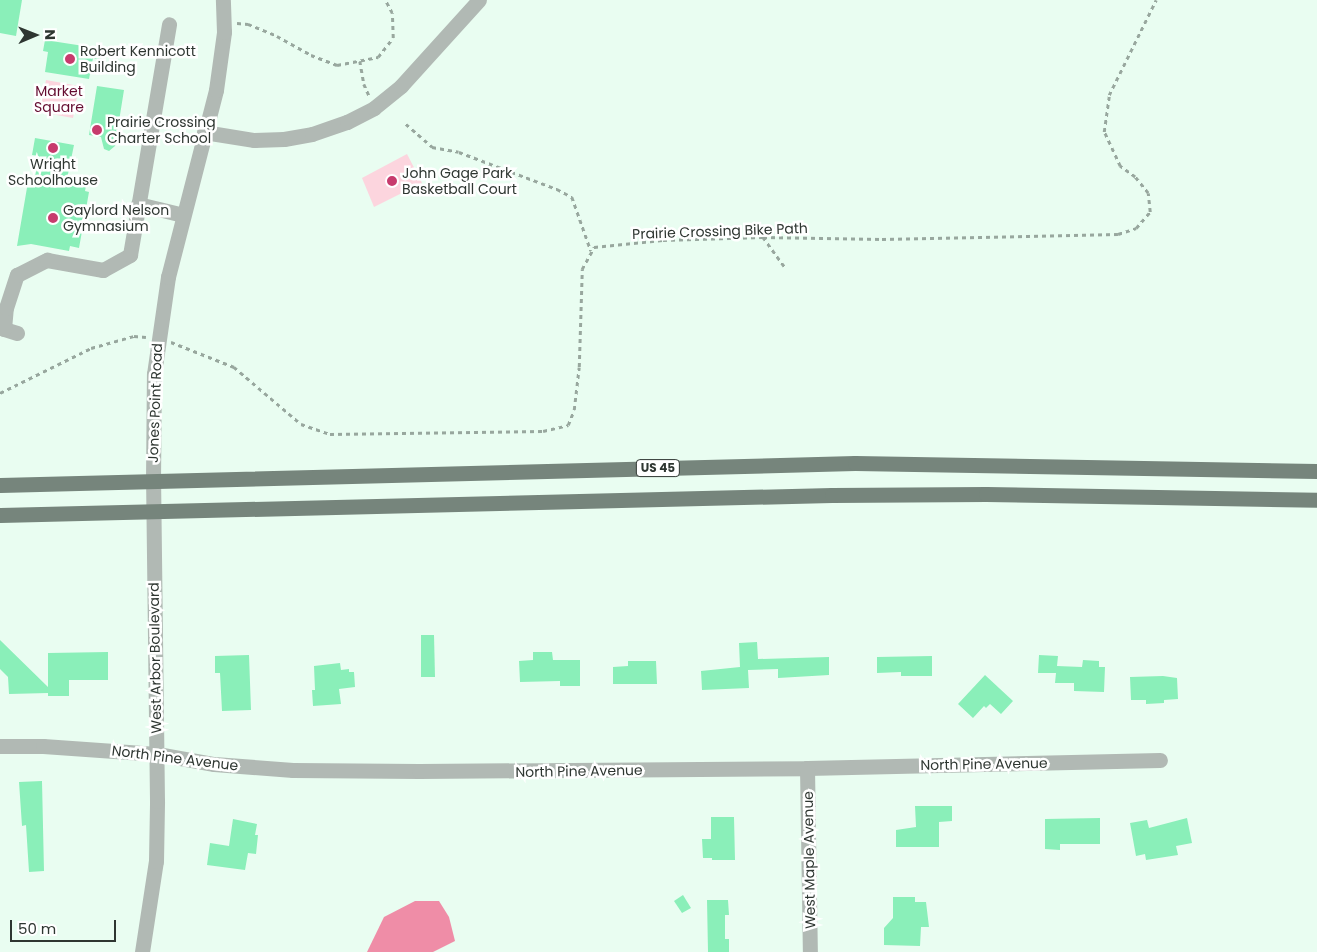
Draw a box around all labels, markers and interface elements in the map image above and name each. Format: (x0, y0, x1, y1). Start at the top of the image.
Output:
north arrow (10, 10, 60, 60)
text: N (40, 29, 60, 40)
place label: Robert Kennicott Building (80, 43, 196, 75)
marker: Robert Kennicott Building (64, 53, 76, 65)
park label: Market Square (34, 83, 84, 115)
place label: Prairie Crossing Charter School (107, 114, 216, 146)
marker: Prairie Crossing Charter School (91, 124, 103, 136)
marker: Wright Schoolhouse (47, 142, 59, 154)
place label: Wright Schoolhouse (8, 156, 98, 188)
place label: John Gage Park Basketball Court (402, 165, 517, 198)
marker: John Gage Park Basketball Court (386, 175, 398, 187)
place label: Gaylord Nelson Gymnasium (63, 202, 169, 234)
marker: Gaylord Nelson Gymnasium (47, 212, 59, 224)
street label: Prairie Crossing Bike Path (632, 220, 808, 242)
street label: Jones Point Road (145, 343, 165, 463)
road number: US 45 (636, 458, 680, 478)
street label: West Arbor Boulevard (145, 582, 165, 734)
street label: North Pine Avenue (111, 742, 239, 774)
street label: North Pine Avenue (920, 754, 1048, 774)
street label: North Pine Avenue (515, 761, 643, 781)
street label: West Maple Avenue (799, 791, 819, 929)
scale bar (12, 910, 119, 942)
text: 50 m (18, 918, 56, 939)

